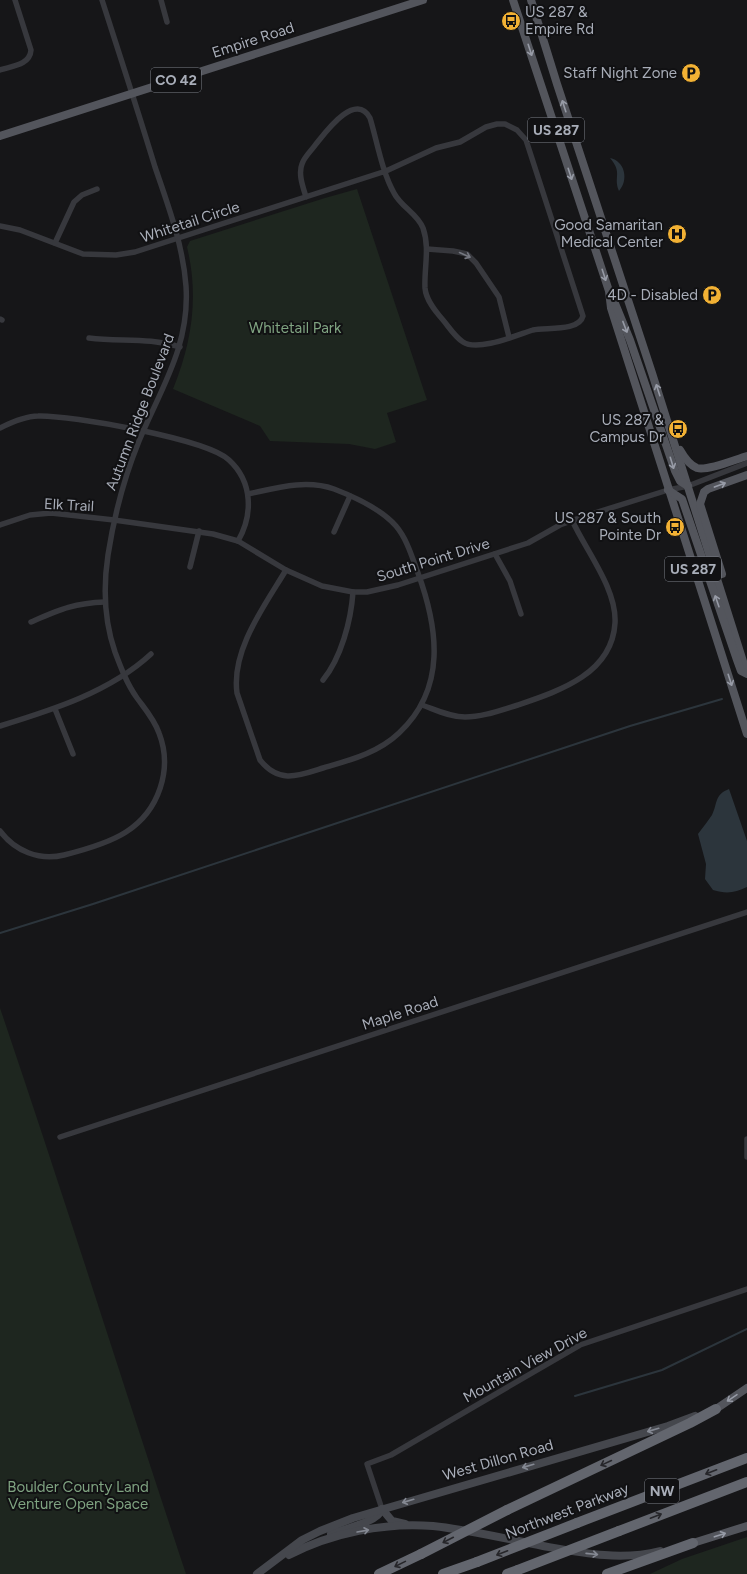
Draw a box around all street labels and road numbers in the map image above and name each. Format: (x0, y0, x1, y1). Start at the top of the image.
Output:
street label: Empire Road (210, 18, 296, 62)
road number: CO 42 (151, 68, 201, 92)
road number: US 287 (528, 118, 584, 142)
street label: Whitetail Circle (138, 198, 242, 246)
street label: Autumn Ridge Boulevard (102, 331, 178, 493)
street label: Elk Trail (43, 495, 95, 515)
street label: South Point Drive (374, 534, 492, 586)
road number: US 287 (665, 557, 721, 581)
street label: Maple Road (360, 992, 440, 1034)
street label: Mountain View Drive (460, 1323, 590, 1407)
street label: West Dillon Road (441, 1436, 555, 1484)
street label: Northwest Parkway (503, 1479, 631, 1543)
road number: NW (645, 1479, 679, 1503)

